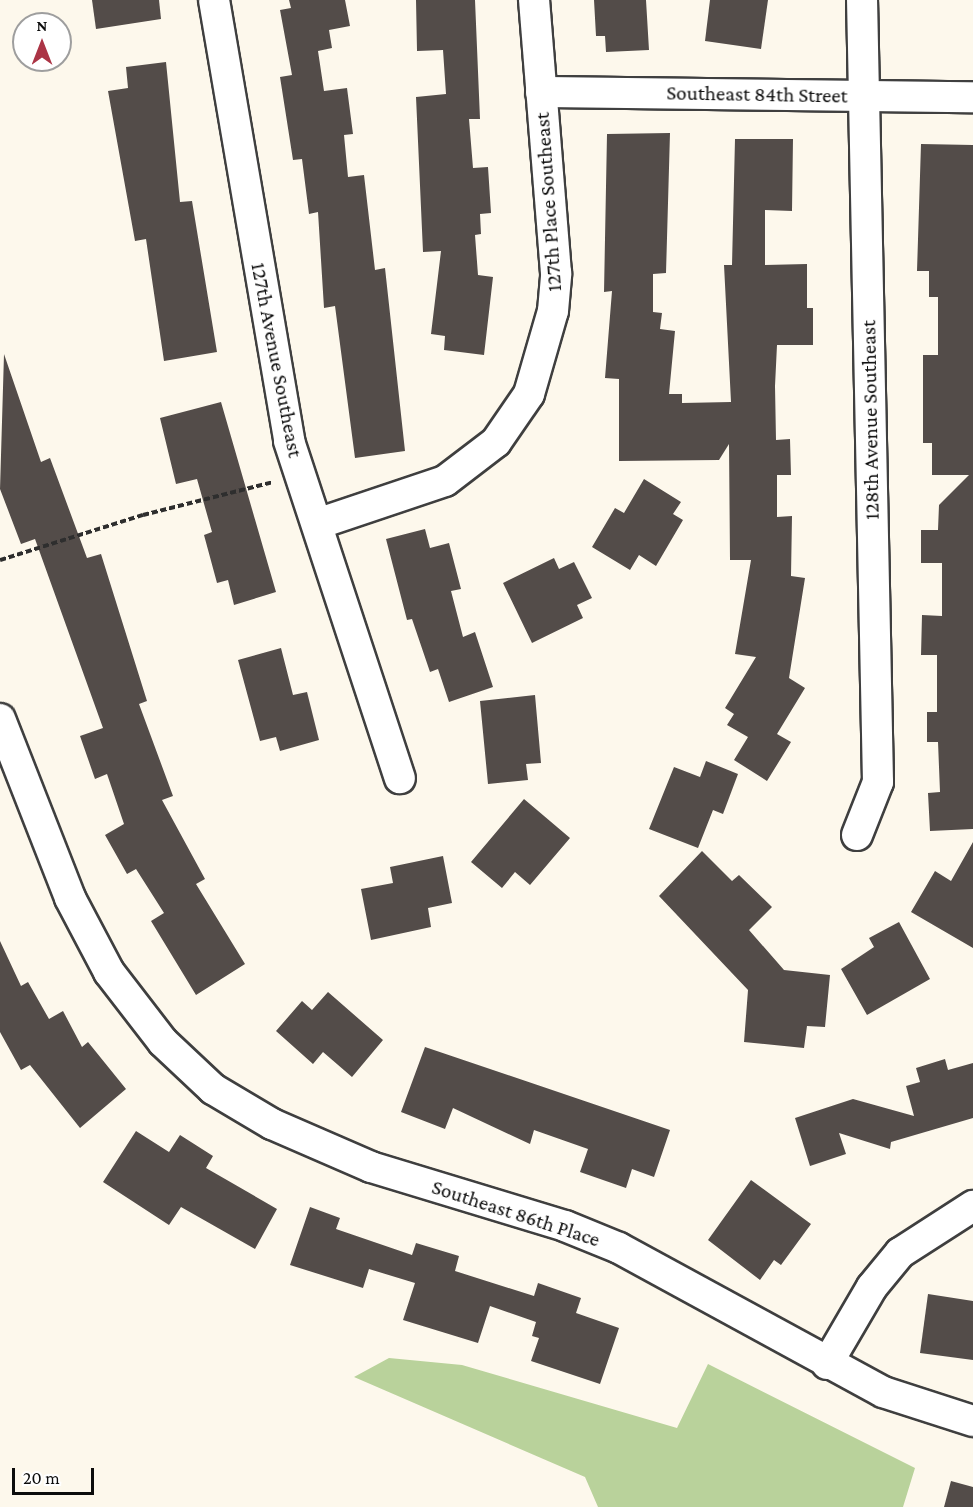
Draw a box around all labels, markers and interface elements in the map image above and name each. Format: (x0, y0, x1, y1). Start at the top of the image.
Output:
north arrow (12, 12, 72, 72)
text: N (37, 17, 47, 34)
street label: Southeast 84th Street (666, 80, 848, 108)
street label: 127th Place Southeast (529, 111, 567, 293)
street label: 127th Avenue Southeast (246, 260, 308, 460)
street label: 128th Avenue Southeast (856, 320, 884, 520)
street label: Southeast 86th Place (429, 1174, 603, 1252)
scale bar (15, 1456, 98, 1494)
text: 20 m (23, 1468, 60, 1488)

